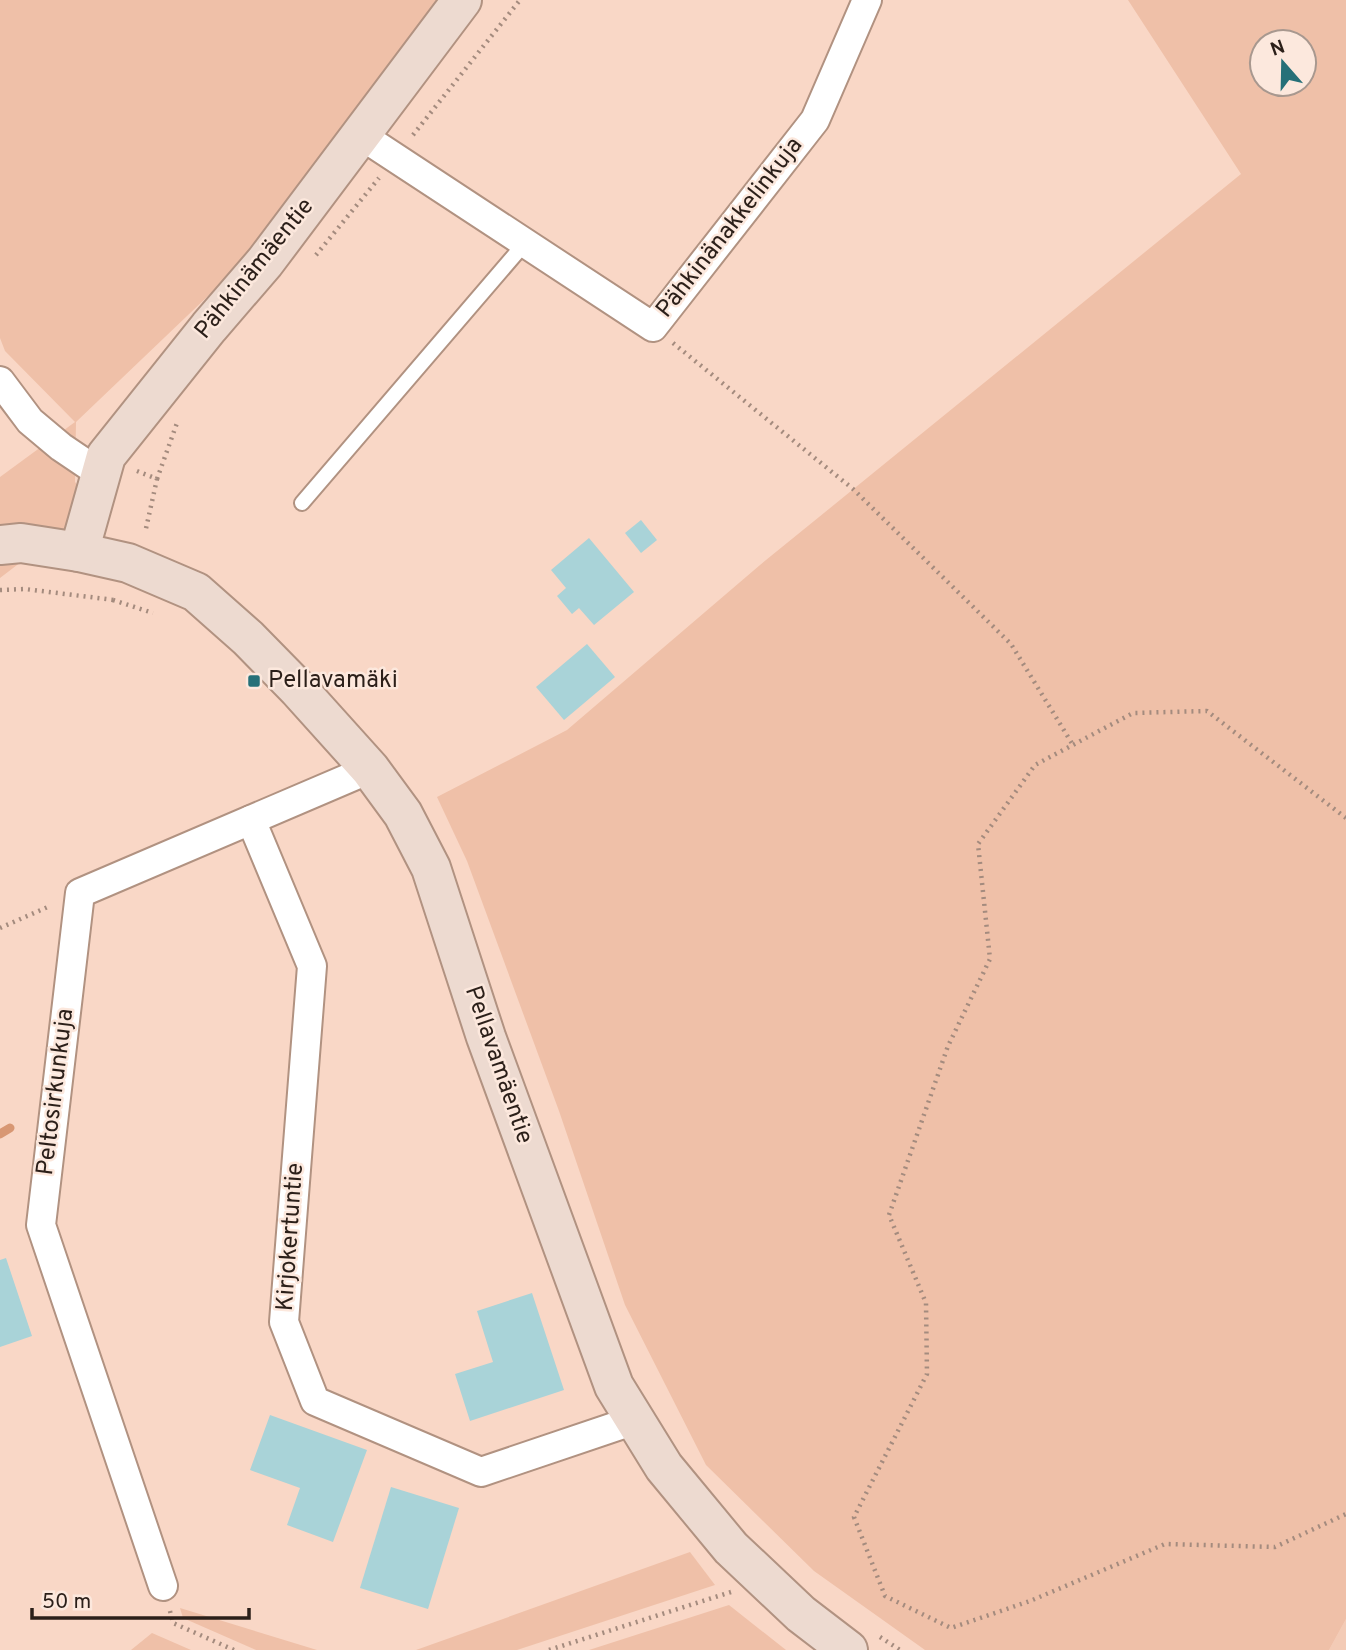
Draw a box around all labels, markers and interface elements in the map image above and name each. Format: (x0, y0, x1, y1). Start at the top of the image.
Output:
north arrow (1248, 28, 1318, 98)
text: N (1267, 35, 1288, 63)
street label: Pähkinänakkelinkuja (650, 132, 810, 324)
street label: Pähkinämäentie (189, 192, 321, 346)
place label: Pellavamäki (268, 666, 398, 696)
marker: Pellavamäki (246, 673, 262, 689)
street label: Pellavamäentie (457, 982, 539, 1148)
street label: Peltosirkunkuja (31, 1007, 81, 1177)
street label: Kirjokertuntie (271, 1162, 311, 1312)
scale bar (32, 1576, 248, 1620)
text: 50 m (42, 1589, 91, 1616)

